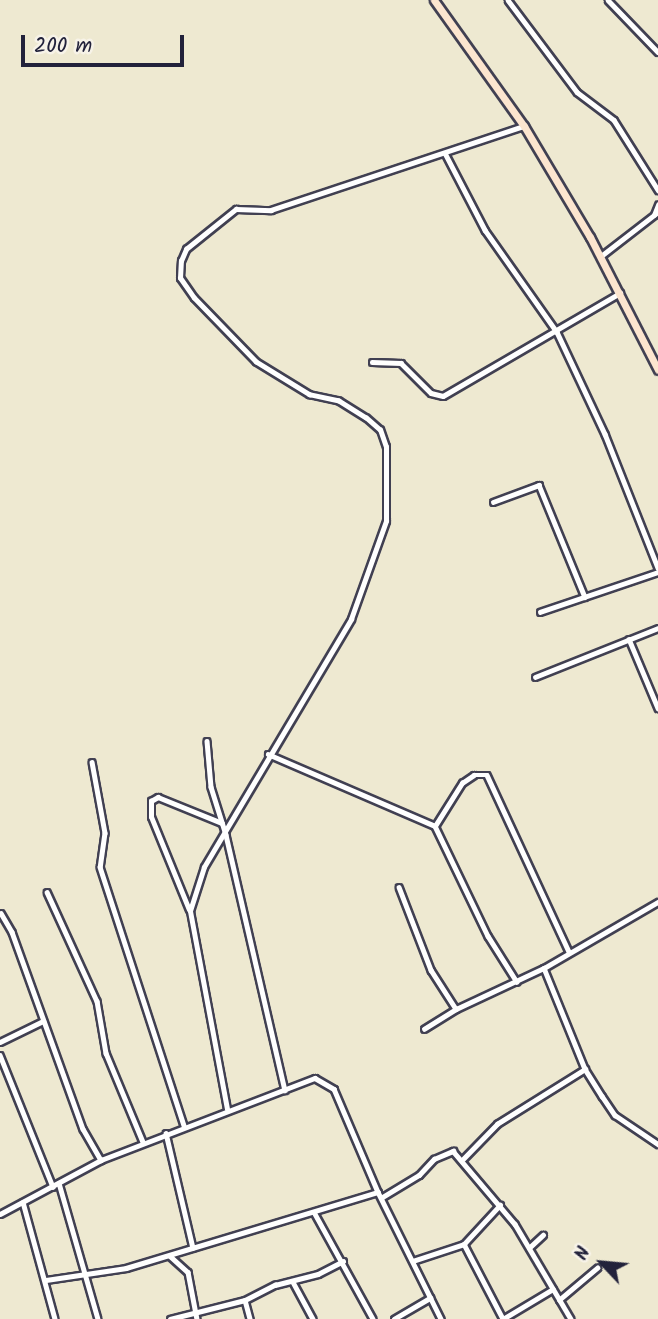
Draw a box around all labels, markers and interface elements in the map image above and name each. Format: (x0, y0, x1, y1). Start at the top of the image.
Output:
scale bar (24, 21, 187, 65)
text: 200 m (34, 30, 92, 63)
north arrow (567, 1228, 637, 1298)
text: N (567, 1242, 599, 1266)

